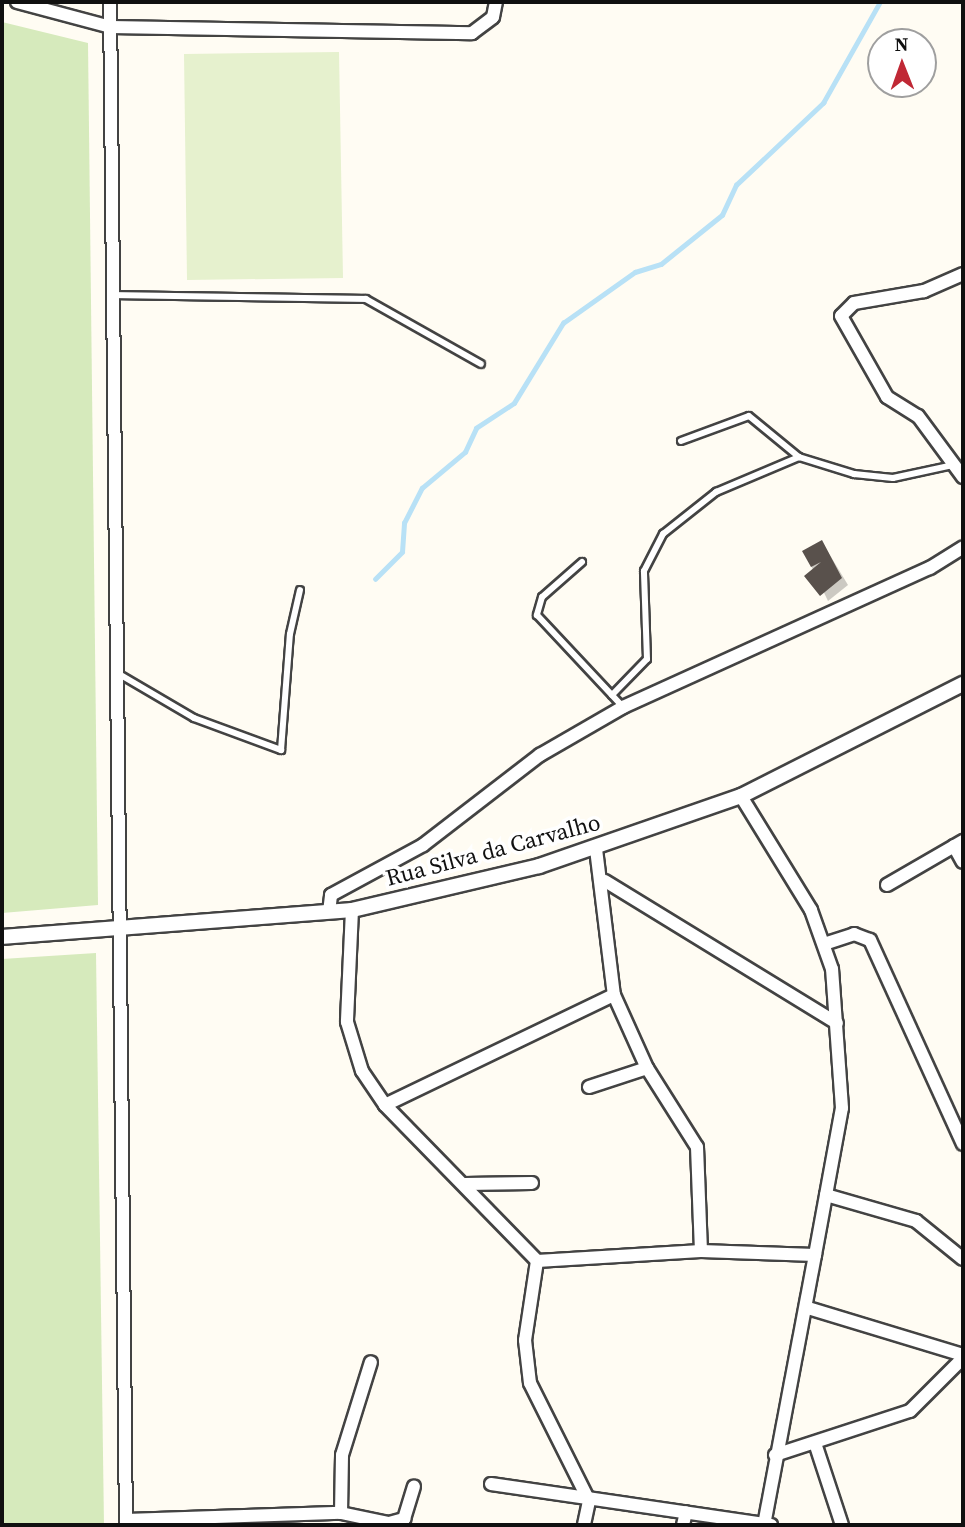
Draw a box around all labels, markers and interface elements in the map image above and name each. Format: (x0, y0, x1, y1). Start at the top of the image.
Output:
north arrow (867, 28, 937, 98)
text: N (895, 31, 909, 57)
street label: Rua Silva da Carvalho (383, 808, 603, 892)

